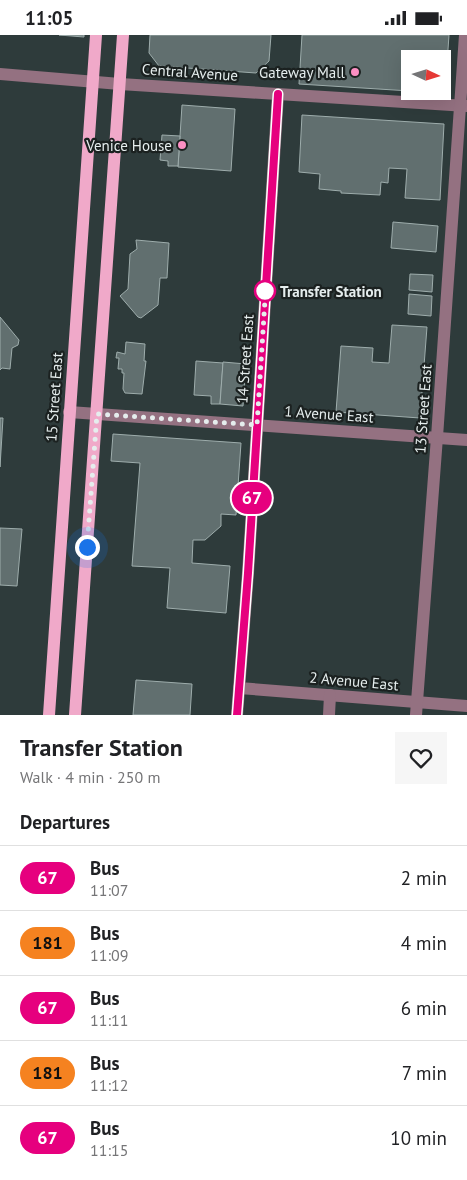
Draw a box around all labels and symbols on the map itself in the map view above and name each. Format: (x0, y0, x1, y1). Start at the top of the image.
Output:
north arrow (401, 50, 451, 100)
street label: Central Avenue (141, 59, 239, 85)
place label: Gateway Mall (259, 63, 346, 82)
marker: Gateway Mall (349, 66, 361, 78)
place label: Venice House (85, 136, 172, 155)
marker: Venice House (176, 139, 188, 151)
marker: Transfer Station (254, 280, 276, 302)
place label: Transfer Station (280, 282, 382, 301)
street label: 14 Street East (232, 314, 258, 404)
street label: 15 Street East (41, 352, 67, 442)
street label: 13 Street East (410, 364, 436, 454)
street label: 1 Avenue East (284, 401, 374, 427)
line badge: 67 (230, 482, 274, 514)
your location (75, 535, 100, 560)
street label: 2 Avenue East (309, 668, 399, 694)

